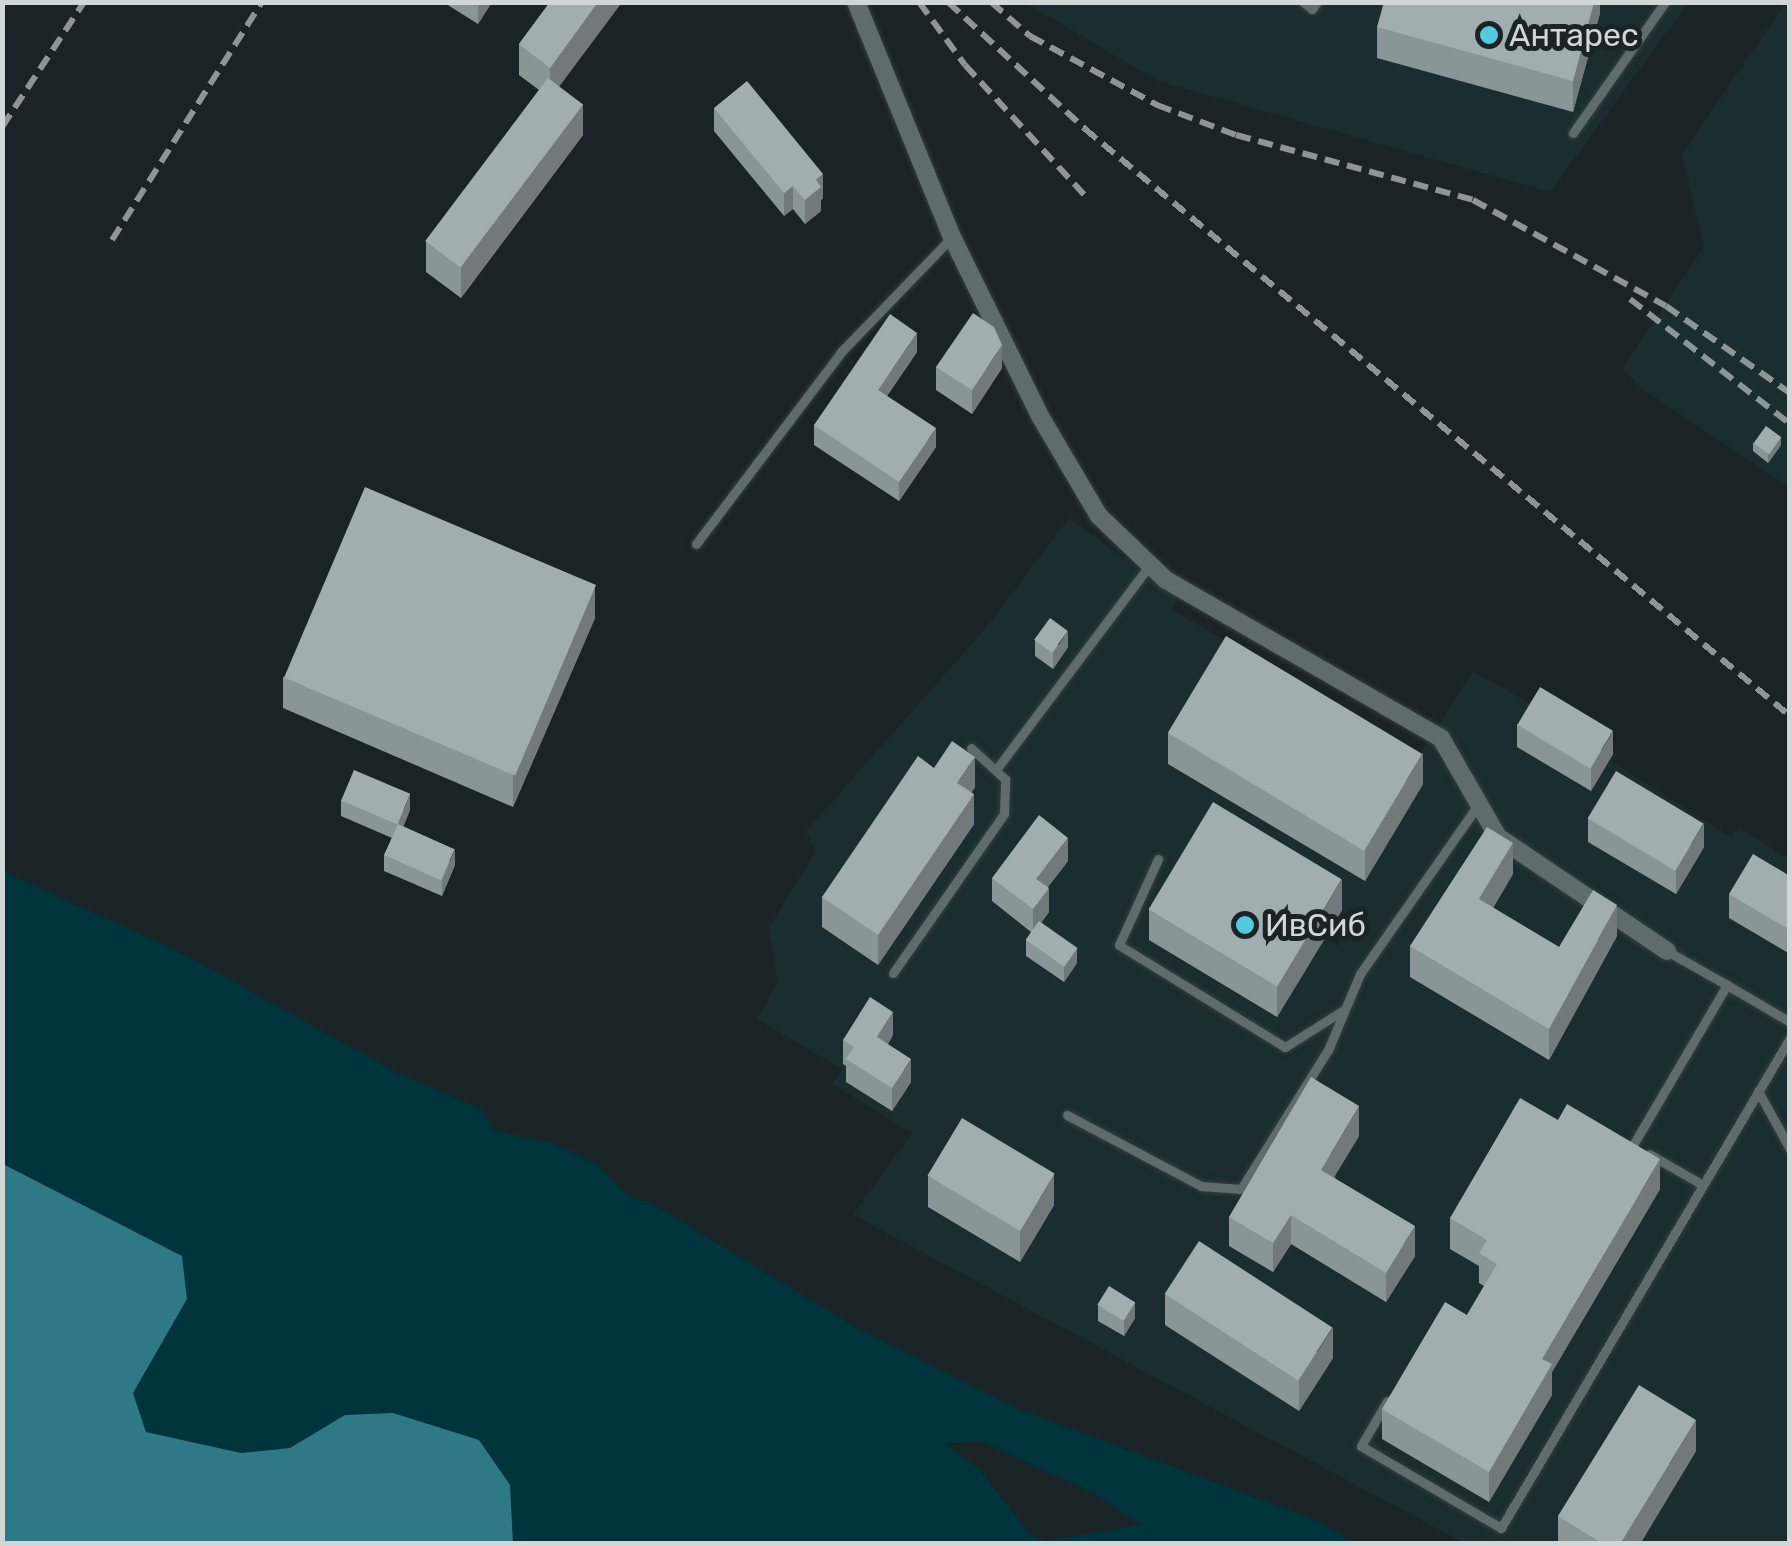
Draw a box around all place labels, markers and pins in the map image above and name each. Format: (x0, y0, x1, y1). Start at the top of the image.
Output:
place label: Антарес (1509, 16, 1639, 54)
marker: Антарес (1478, 24, 1500, 46)
place label: ИвСиб (1265, 906, 1366, 944)
marker: ИвСиб (1234, 914, 1256, 936)

